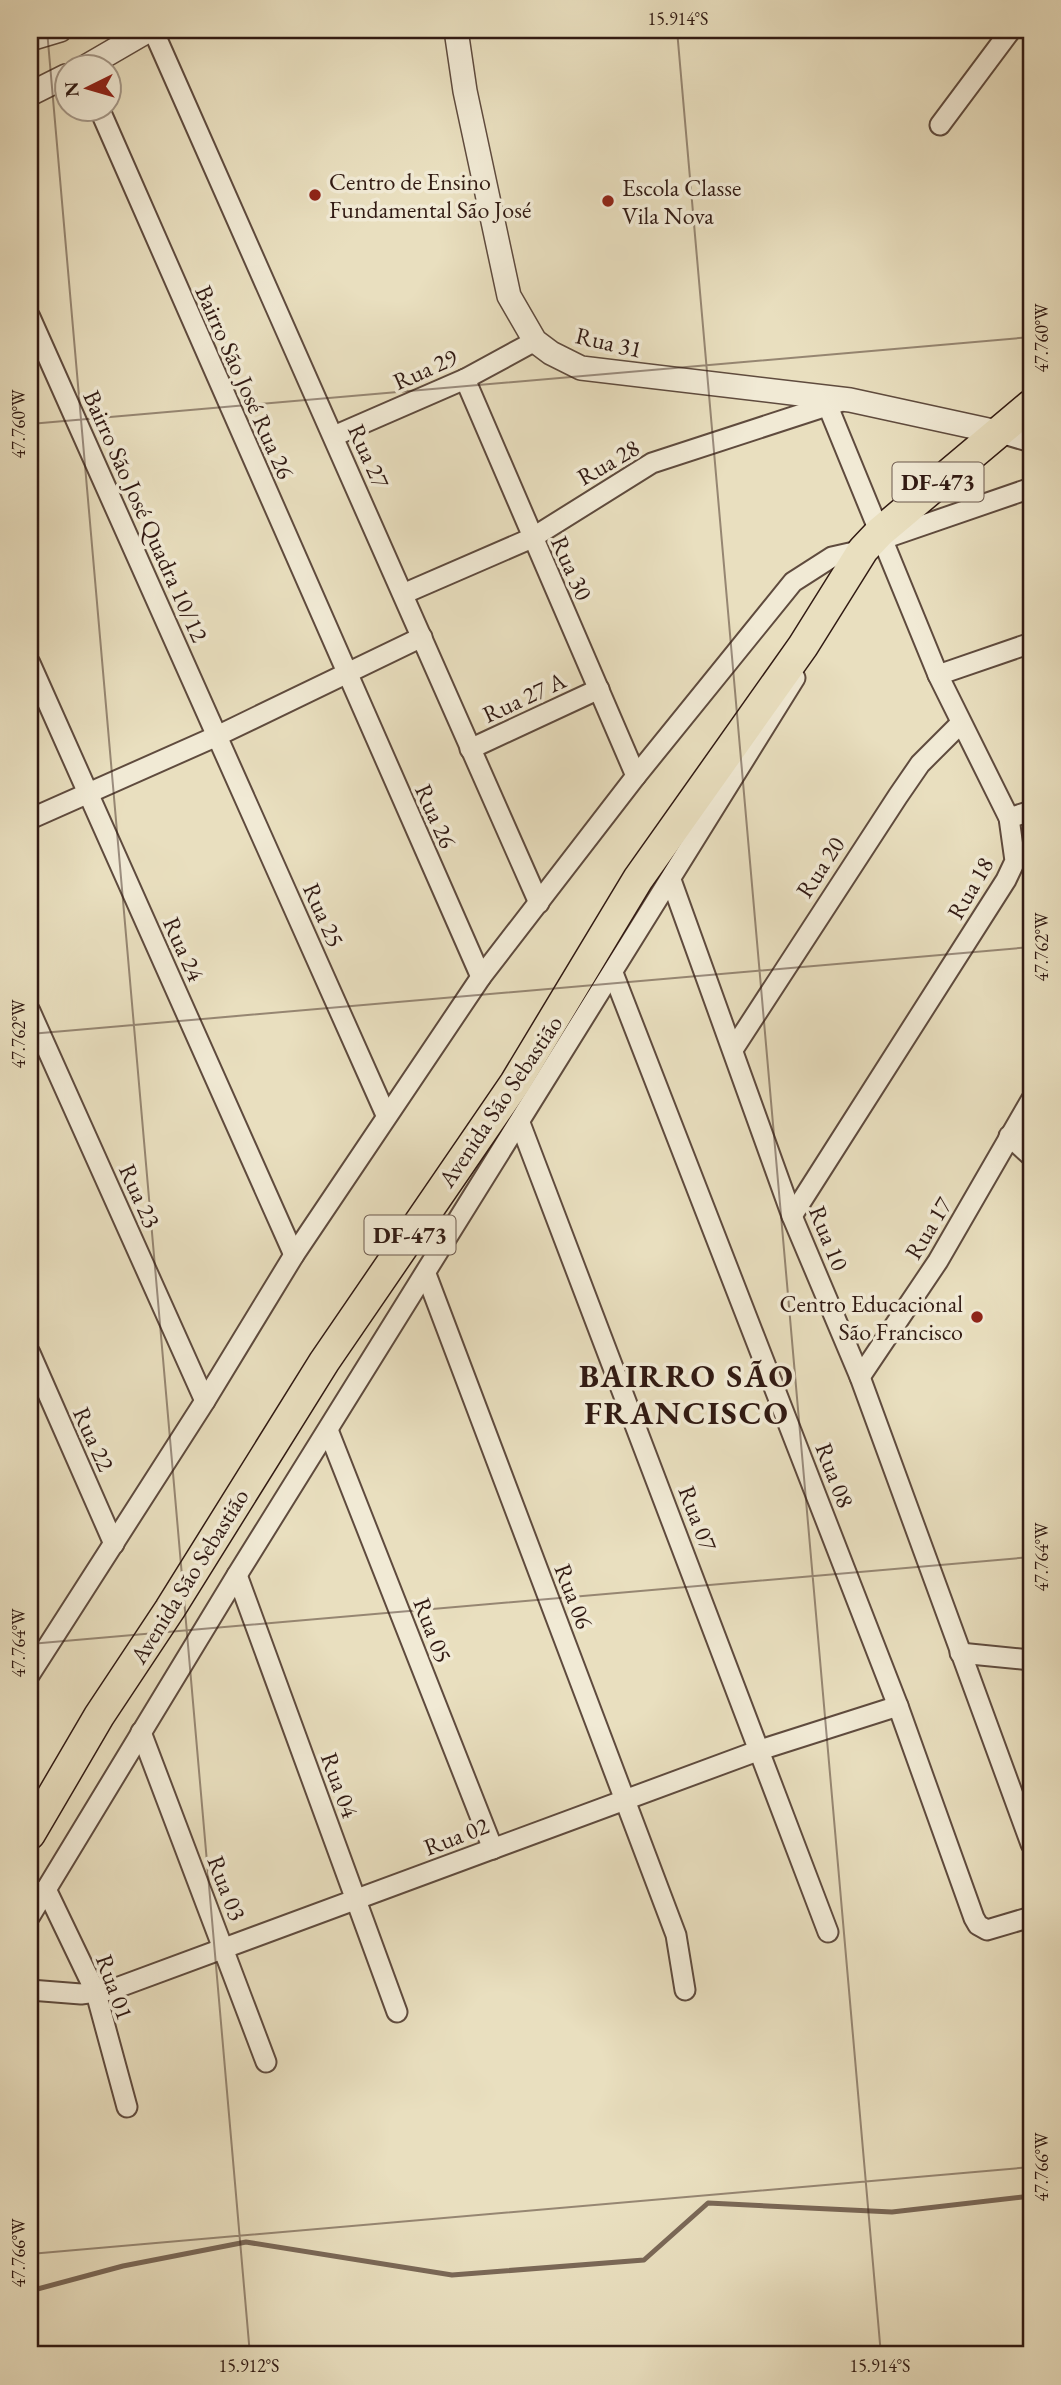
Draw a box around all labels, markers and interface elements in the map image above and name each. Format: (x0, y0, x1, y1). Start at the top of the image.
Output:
text: 15.914°S (648, 7, 708, 30)
north arrow (52, 52, 122, 122)
text: N (58, 80, 85, 98)
place label: Centro de Ensino Fundamental São José (329, 166, 531, 225)
place label: Escola Classe Vila Nova (622, 172, 741, 231)
marker: Centro de Ensino Fundamental São José (307, 187, 323, 203)
marker: Escola Classe Vila Nova (600, 193, 616, 209)
street label: Bairro São José Rua 26 (188, 280, 302, 484)
text: 47.760°W (1030, 303, 1053, 373)
street label: Rua 31 (573, 319, 645, 365)
street label: Rua 29 (388, 341, 462, 397)
street label: Bairro São José Quadra 10/12 (76, 385, 216, 647)
text: 47.760°W (7, 389, 30, 459)
street label: Rua 27 (341, 419, 397, 493)
street label: Rua 28 (571, 432, 645, 492)
road number: DF-473 (892, 462, 984, 502)
street label: Rua 30 (544, 531, 600, 605)
street label: Rua 27 A (477, 664, 571, 730)
street label: Rua 26 (408, 779, 464, 853)
street label: Rua 20 (789, 830, 851, 904)
street label: Rua 18 (940, 851, 1000, 925)
street label: Rua 25 (296, 878, 352, 952)
street label: Rua 24 (156, 912, 212, 986)
text: 47.762°W (1030, 912, 1053, 982)
text: 47.762°W (7, 999, 30, 1069)
street label: Avenida São Sebastião (430, 1009, 569, 1194)
street label: Rua 23 (112, 1159, 168, 1233)
street label: Rua 17 (897, 1191, 959, 1265)
street label: Rua 10 (802, 1201, 856, 1275)
road number: DF-473 (364, 1216, 456, 1254)
place label: Centro Educacional São Francisco (779, 1288, 963, 1347)
marker: Centro Educacional São Francisco (969, 1309, 985, 1325)
district label: BAIRRO SÃO FRANCISCO (579, 1355, 795, 1434)
street label: Rua 22 (66, 1402, 122, 1476)
street label: Rua 08 (808, 1438, 862, 1512)
street label: Rua 07 (671, 1481, 725, 1555)
street label: Avenida São Sebastião (122, 1482, 256, 1670)
text: 47.764°W (1030, 1522, 1053, 1592)
street label: Rua 06 (547, 1559, 601, 1633)
street label: Rua 05 (406, 1593, 460, 1667)
text: 47.764°W (7, 1608, 30, 1678)
street label: Rua 04 (314, 1748, 366, 1822)
street label: Rua 02 (419, 1809, 493, 1863)
street label: Rua 03 (200, 1851, 254, 1925)
street label: Rua 01 (89, 1950, 141, 2024)
text: 47.766°W (1030, 2132, 1053, 2202)
text: 47.766°W (7, 2218, 30, 2288)
text: 15.912°S (219, 2354, 279, 2377)
text: 15.914°S (850, 2354, 910, 2377)

